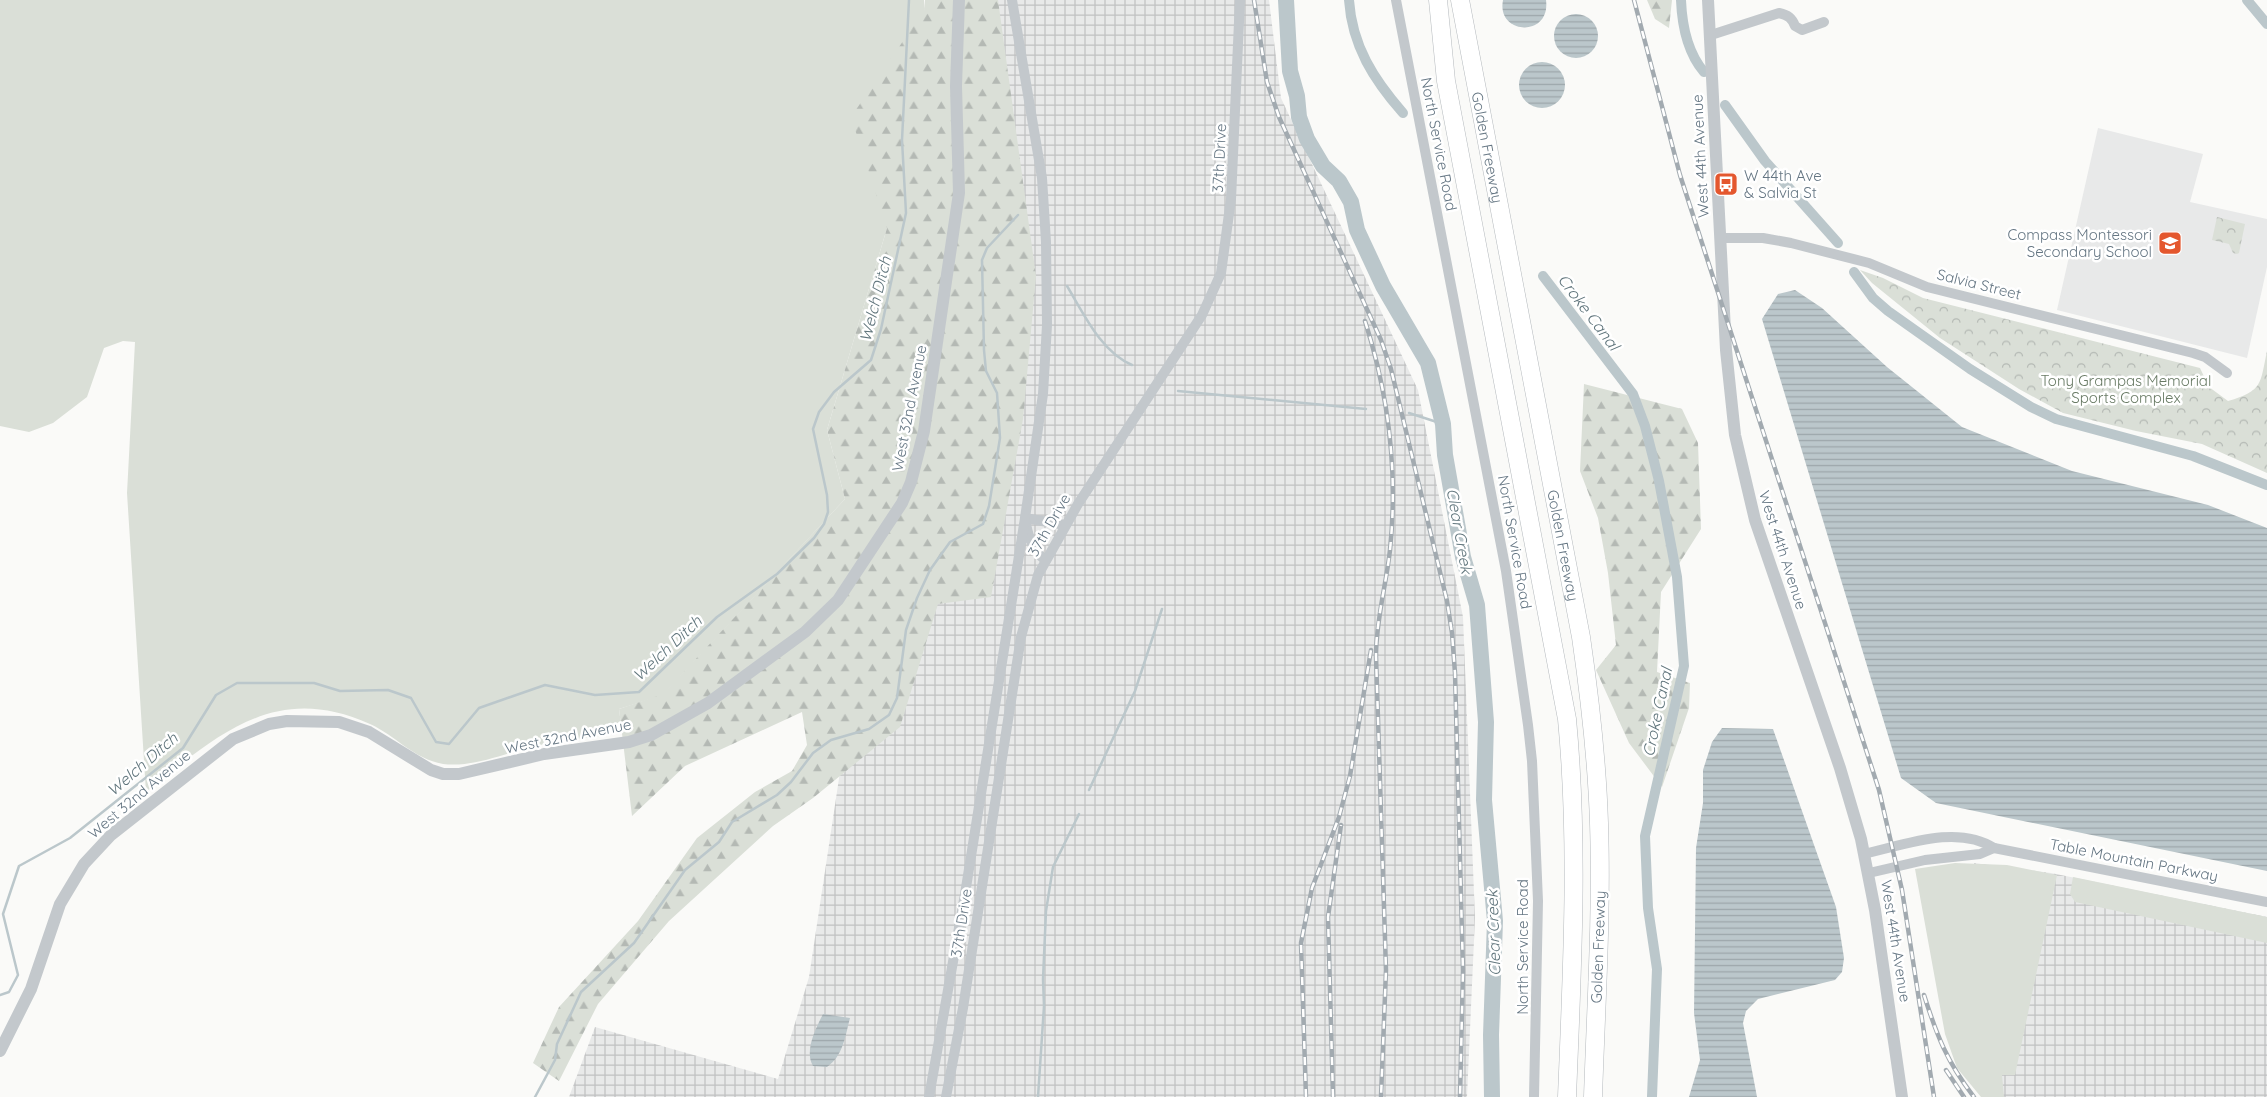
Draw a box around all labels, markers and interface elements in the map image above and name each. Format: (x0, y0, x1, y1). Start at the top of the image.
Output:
street label: North Service Road (1417, 76, 1461, 212)
street label: Golden Freeway (1468, 90, 1508, 205)
street label: West 44th Avenue (1687, 94, 1713, 218)
street label: 37th Drive (1208, 123, 1230, 193)
place label: W 44th Ave & Salvia St (1744, 166, 1822, 202)
bus stop icon: W 44th Ave & Salvia St (1713, 171, 1739, 197)
place label: Compass Montessori Secondary School (2007, 225, 2152, 261)
school or university icon: Compass Montessori Secondary School (2157, 230, 2183, 256)
water label: Welch Ditch (855, 253, 895, 344)
street label: Salvia Street (1935, 264, 2023, 304)
water label: Croke Canal (1554, 270, 1626, 356)
street label: West 32nd Avenue (887, 343, 931, 473)
park label: Tony Grampas Memorial Sports Complex (2041, 371, 2211, 407)
street label: North Service Road (1494, 474, 1536, 610)
water label: Clear Creek (1443, 487, 1478, 577)
street label: Golden Freeway (1544, 488, 1583, 602)
street label: West 44th Avenue (1755, 488, 1811, 612)
street label: 37th Drive (1023, 490, 1075, 560)
water label: Welch Ditch (628, 610, 706, 685)
water label: Croke Canal (1638, 663, 1677, 758)
street label: West 32nd Avenue (503, 714, 633, 758)
water label: Welch Ditch (103, 727, 182, 800)
street label: West 32nd Avenue (84, 745, 194, 843)
street label: Table Mountain Parkway (2048, 834, 2220, 886)
street label: West 44th Avenue (1877, 878, 1915, 1004)
street label: North Service Road (1513, 879, 1532, 1015)
street label: 37th Drive (946, 887, 976, 959)
water label: Clear Creek (1481, 888, 1504, 976)
street label: Golden Freeway (1587, 890, 1609, 1004)

